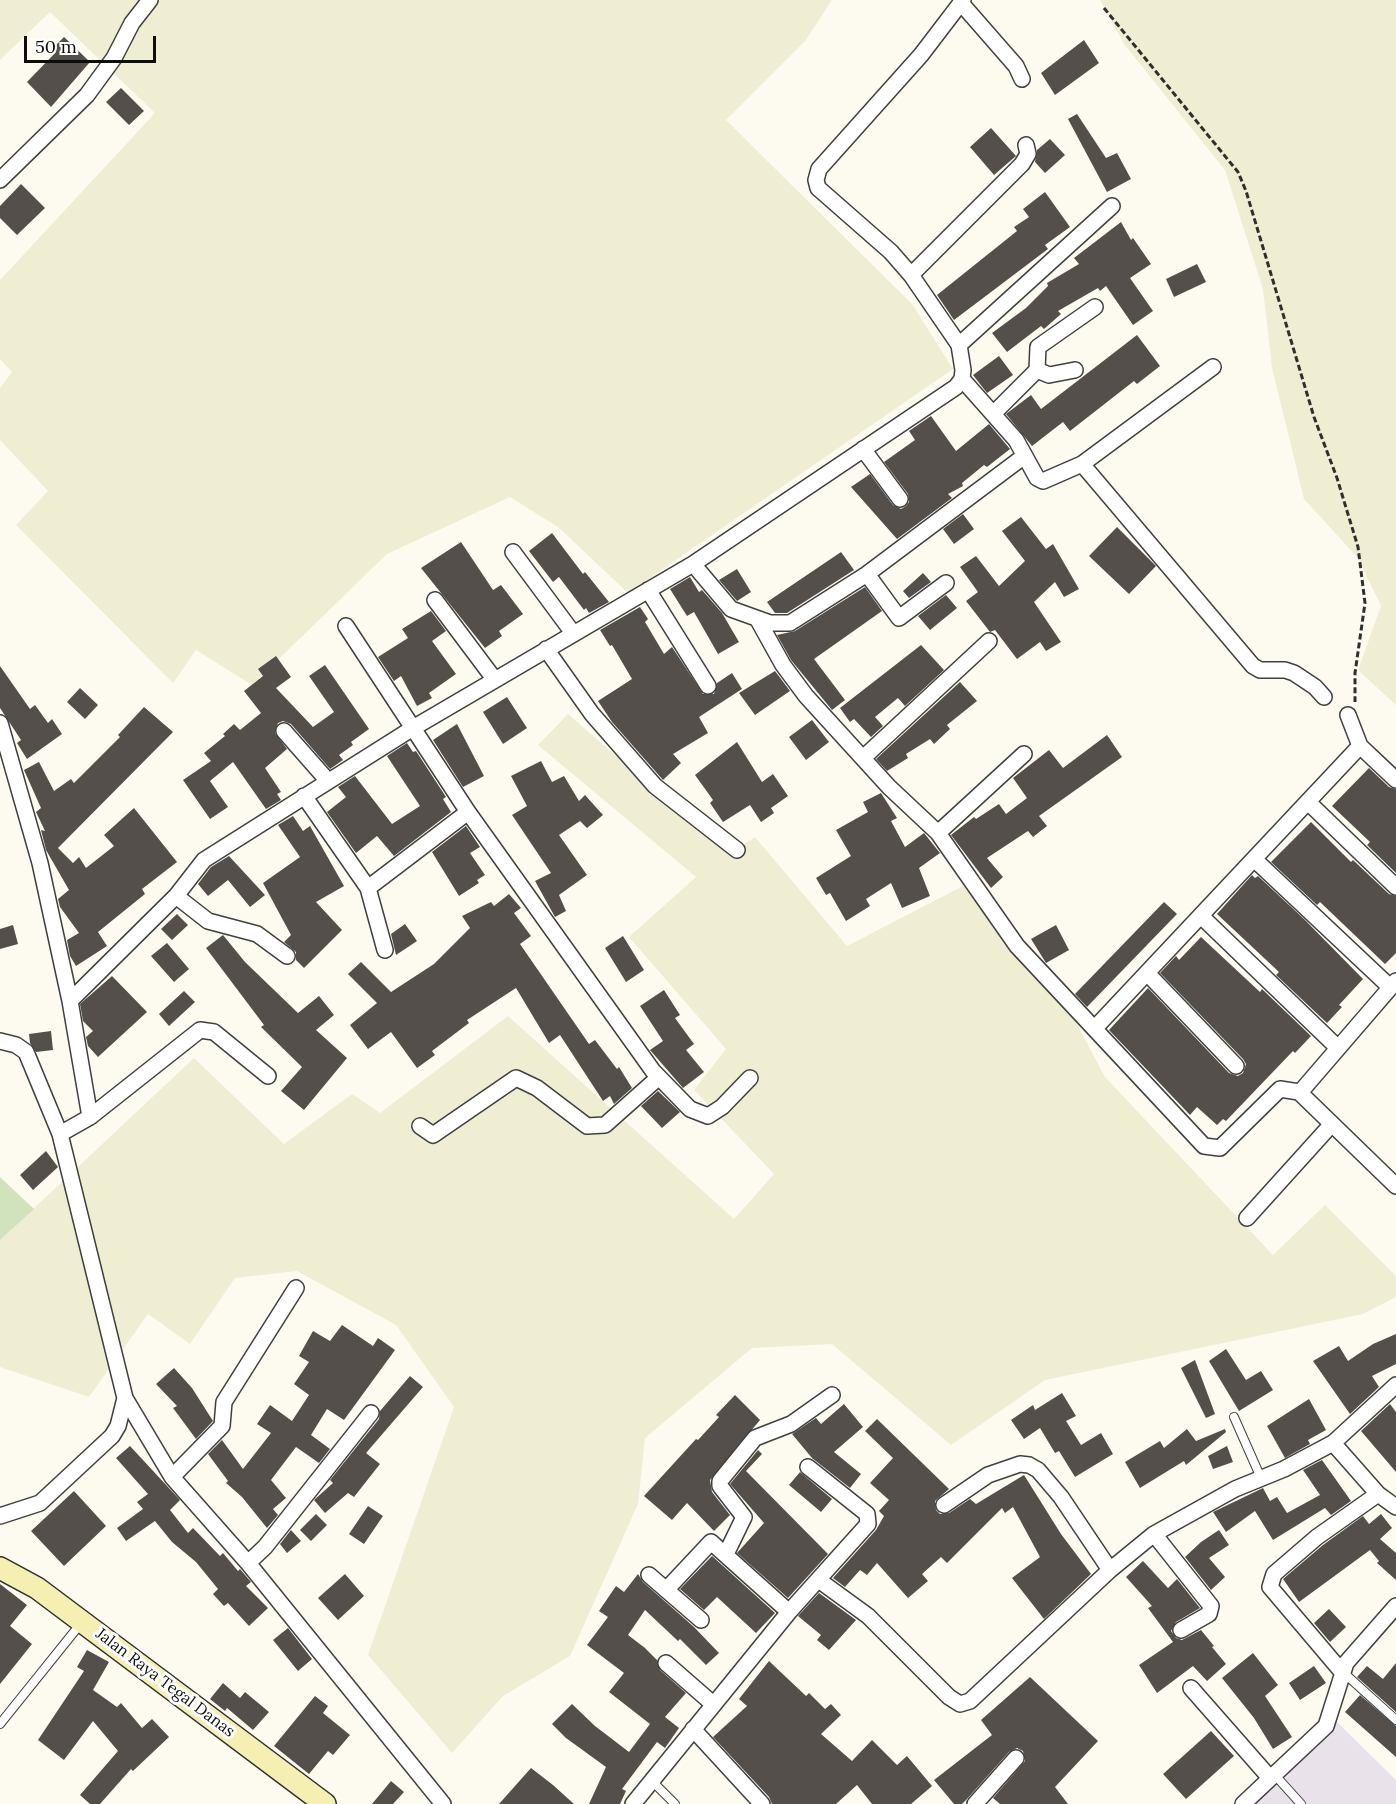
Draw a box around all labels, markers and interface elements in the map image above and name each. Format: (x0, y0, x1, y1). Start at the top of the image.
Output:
scale bar (27, 24, 159, 62)
text: 50 m (35, 35, 77, 58)
street label: Jalan Raya Tegal Danas (92, 1625, 238, 1741)

